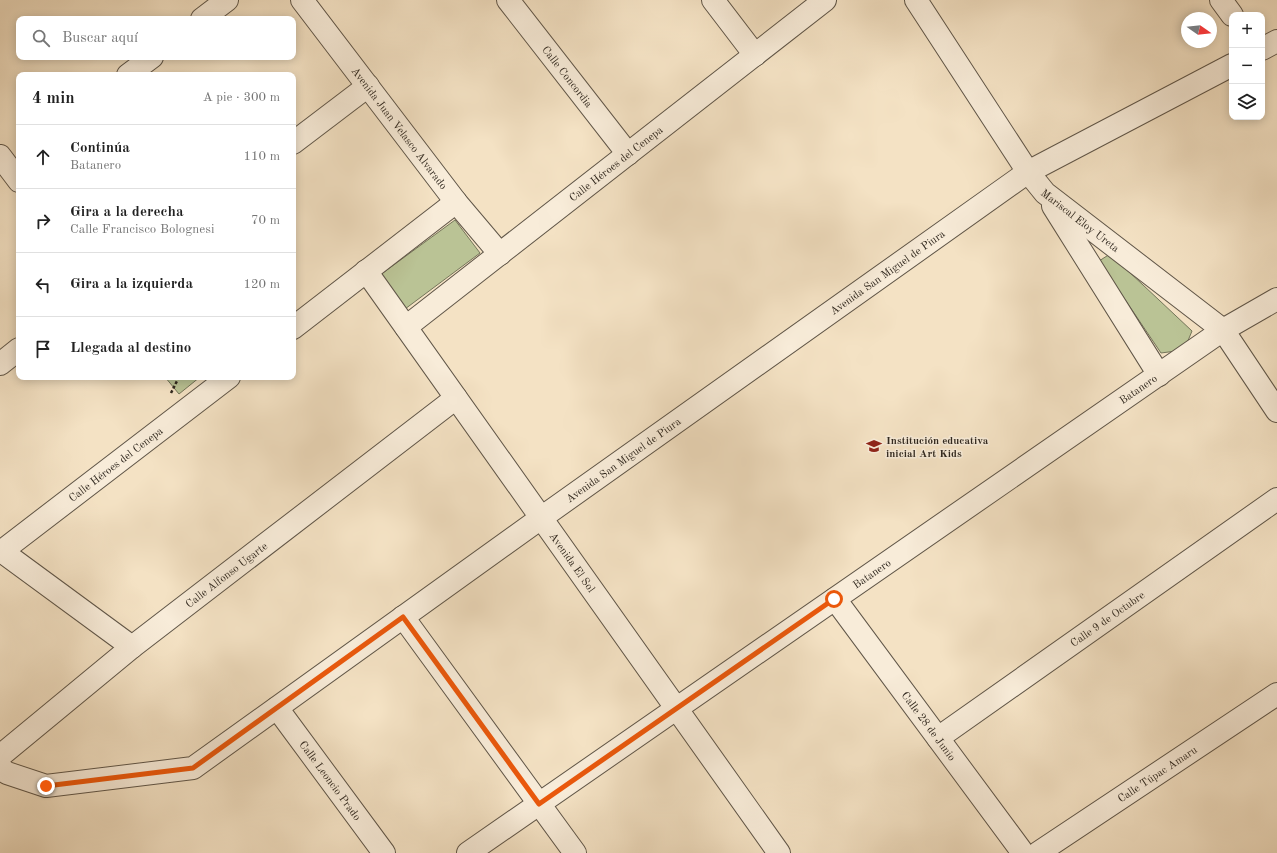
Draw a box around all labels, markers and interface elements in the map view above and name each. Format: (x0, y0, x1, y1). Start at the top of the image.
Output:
north arrow (1181, 12, 1217, 48)
map controls (1229, 12, 1265, 120)
button: + (1229, 12, 1265, 48)
search box (16, 16, 296, 60)
icon: search (30, 27, 52, 49)
text: Buscar aquí (62, 31, 138, 46)
street label: Calle Concordia (539, 45, 594, 111)
button: − (1229, 48, 1265, 84)
street label: Avenida Juan Velasco Alvarado (349, 66, 448, 192)
button: layers (1229, 84, 1265, 120)
text: 4 min (32, 90, 75, 107)
text: A pie · 300 m (203, 91, 280, 104)
street label: Calle Héroes del Cenepa (568, 124, 666, 204)
text: Continúa (70, 141, 130, 156)
icon: ahead (32, 146, 54, 168)
text: 110 m (243, 150, 280, 163)
text: Batanero (70, 159, 121, 172)
street label: Mariscal Eloy Ureta (1038, 188, 1121, 255)
text: Gira a la derecha (70, 205, 184, 220)
icon: right (32, 210, 54, 232)
text: 70 m (251, 214, 280, 227)
text: Calle Francisco Bolognesi (70, 223, 214, 236)
street label: Avenida San Miguel de Piura (829, 228, 948, 318)
icon: left (32, 274, 54, 296)
text: Gira a la izquierda (70, 277, 193, 292)
text: 120 m (243, 278, 280, 291)
icon: arrive (32, 338, 54, 360)
text: Llegada al destino (70, 341, 191, 356)
street label: Batanero (1118, 373, 1160, 407)
street label: Avenida San Miguel de Piura (565, 416, 684, 505)
street label: Calle Héroes del Cenepa (67, 425, 166, 505)
place label: Institución educativa inicial Art Kids (886, 436, 989, 460)
school or university icon: Institución educativa inicial Art Kids (865, 437, 883, 455)
street label: Avenida El Sol (547, 531, 596, 595)
street label: Calle Alfonso Ugarte (184, 541, 270, 611)
street label: Batanero (852, 558, 893, 591)
route start (825, 590, 843, 608)
street label: Calle 9 de Octubre (1069, 590, 1147, 650)
street label: Calle 28 de Junio (899, 690, 957, 764)
street label: Calle Leoncio Prado (296, 740, 362, 823)
street label: Calle Túpac Amaru (1116, 745, 1200, 805)
route end (37, 777, 55, 795)

